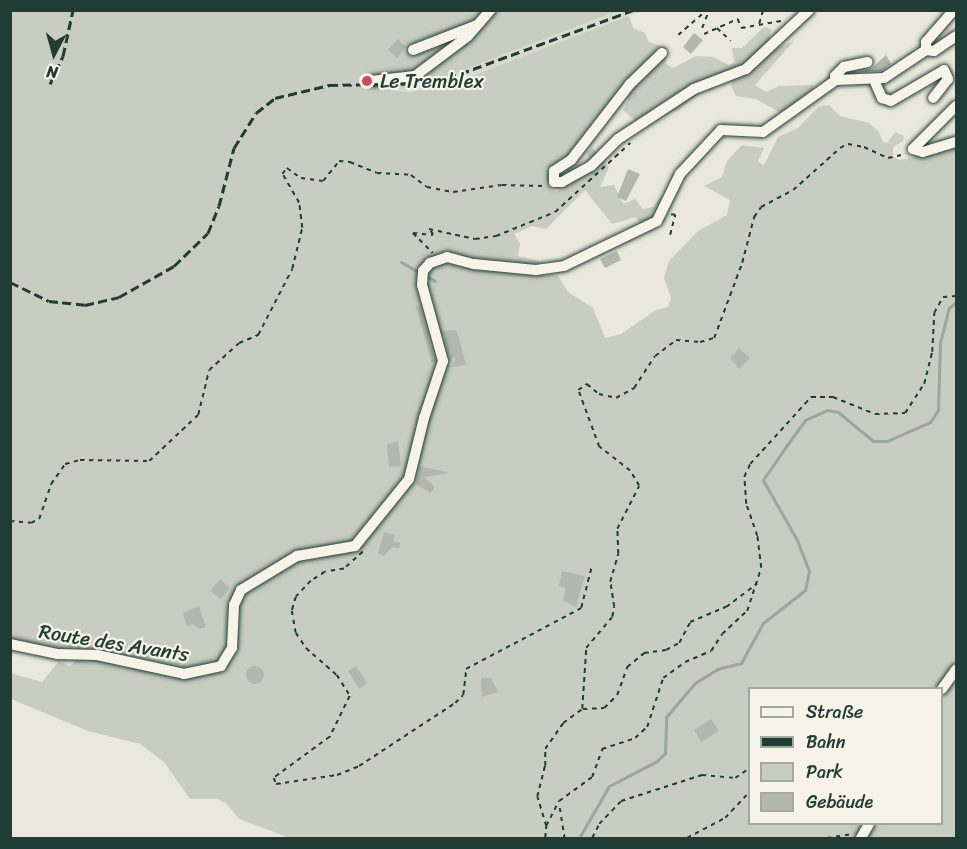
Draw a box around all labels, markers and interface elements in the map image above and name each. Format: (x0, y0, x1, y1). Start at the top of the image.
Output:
north arrow (24, 24, 84, 84)
text: N (45, 57, 59, 87)
place label: Le Tremblex (380, 69, 485, 93)
marker: Le Tremblex (358, 72, 376, 90)
street label: Route des Avants (37, 619, 191, 667)
legend (748, 687, 943, 825)
text: Straße (806, 696, 863, 728)
text: Bahn (806, 726, 846, 758)
text: Park (806, 756, 843, 788)
text: Gebäude (806, 786, 873, 818)

